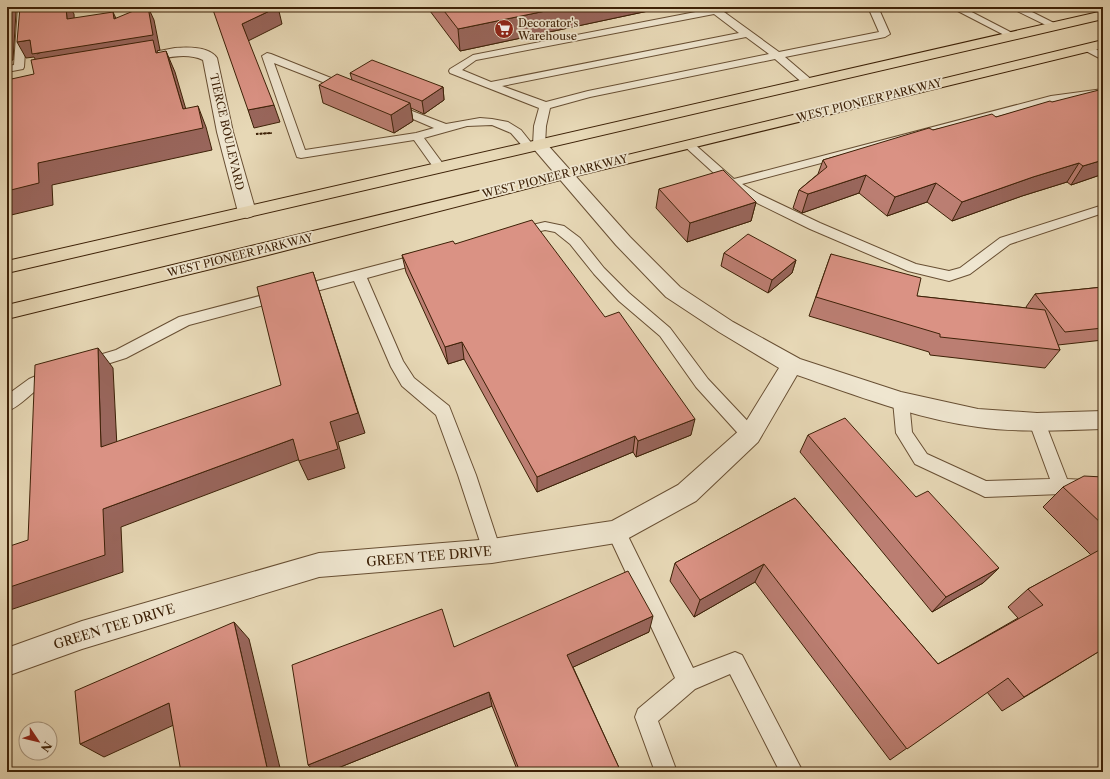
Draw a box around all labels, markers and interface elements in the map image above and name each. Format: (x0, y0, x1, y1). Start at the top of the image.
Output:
place label: Decorator's Warehouse (517, 16, 579, 43)
supermarket icon: Decorator's Warehouse (493, 18, 515, 40)
street label: TIERCE BOULEVARD (207, 72, 247, 192)
street label: WEST PIONEER PARKWAY (794, 75, 944, 125)
street label: WEST PIONEER PARKWAY (480, 151, 630, 201)
street label: WEST PIONEER PARKWAY (165, 230, 315, 280)
street label: GREEN TEE DRIVE (366, 543, 493, 569)
street label: GREEN TEE DRIVE (51, 600, 177, 652)
north arrow (18, 721, 58, 761)
text: N (37, 739, 55, 755)

